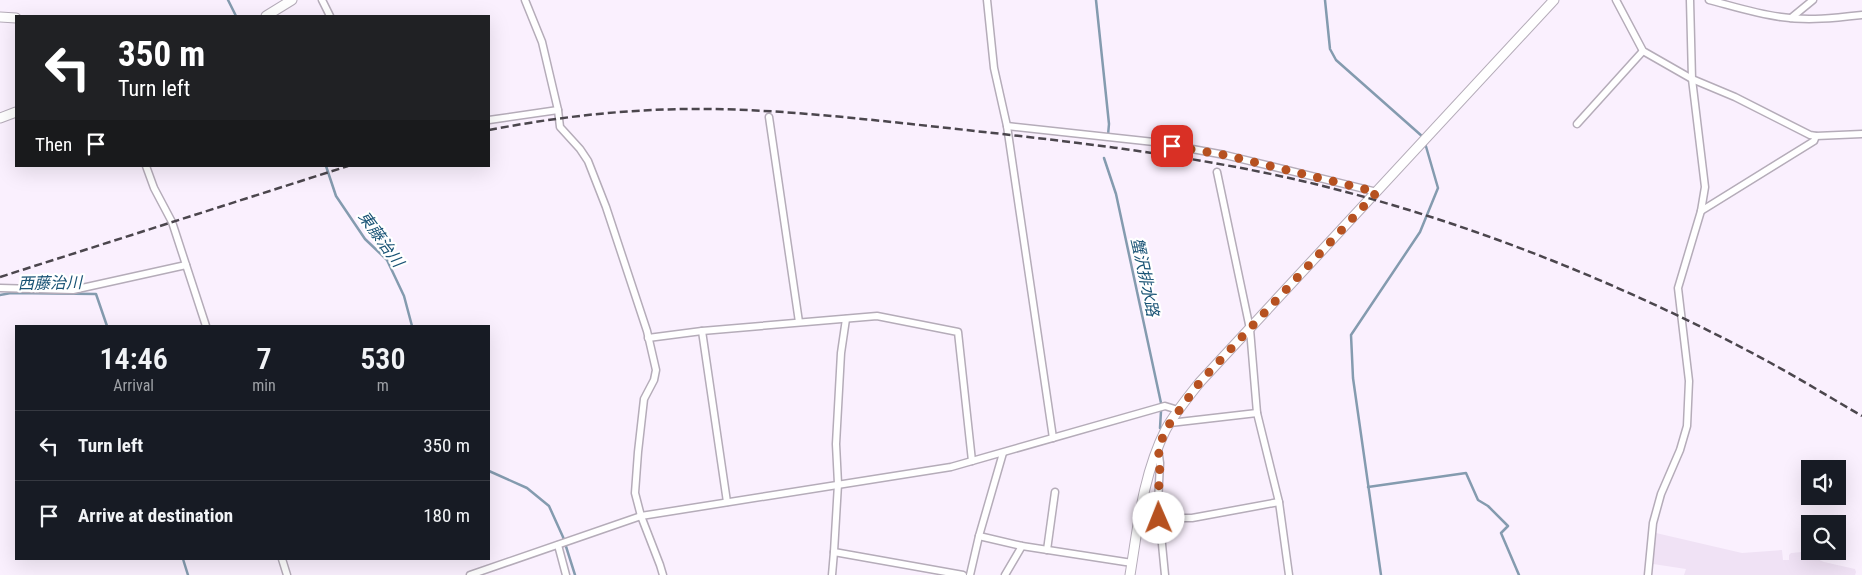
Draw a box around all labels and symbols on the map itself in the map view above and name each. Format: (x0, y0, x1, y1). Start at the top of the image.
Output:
pin (1151, 125, 1193, 167)
water label: 東藤治川 (355, 208, 409, 272)
water label: 蟹沢排水路 (1127, 236, 1163, 320)
water label: 西藤治川 (18, 273, 84, 293)
position arrow (1132, 491, 1184, 543)

